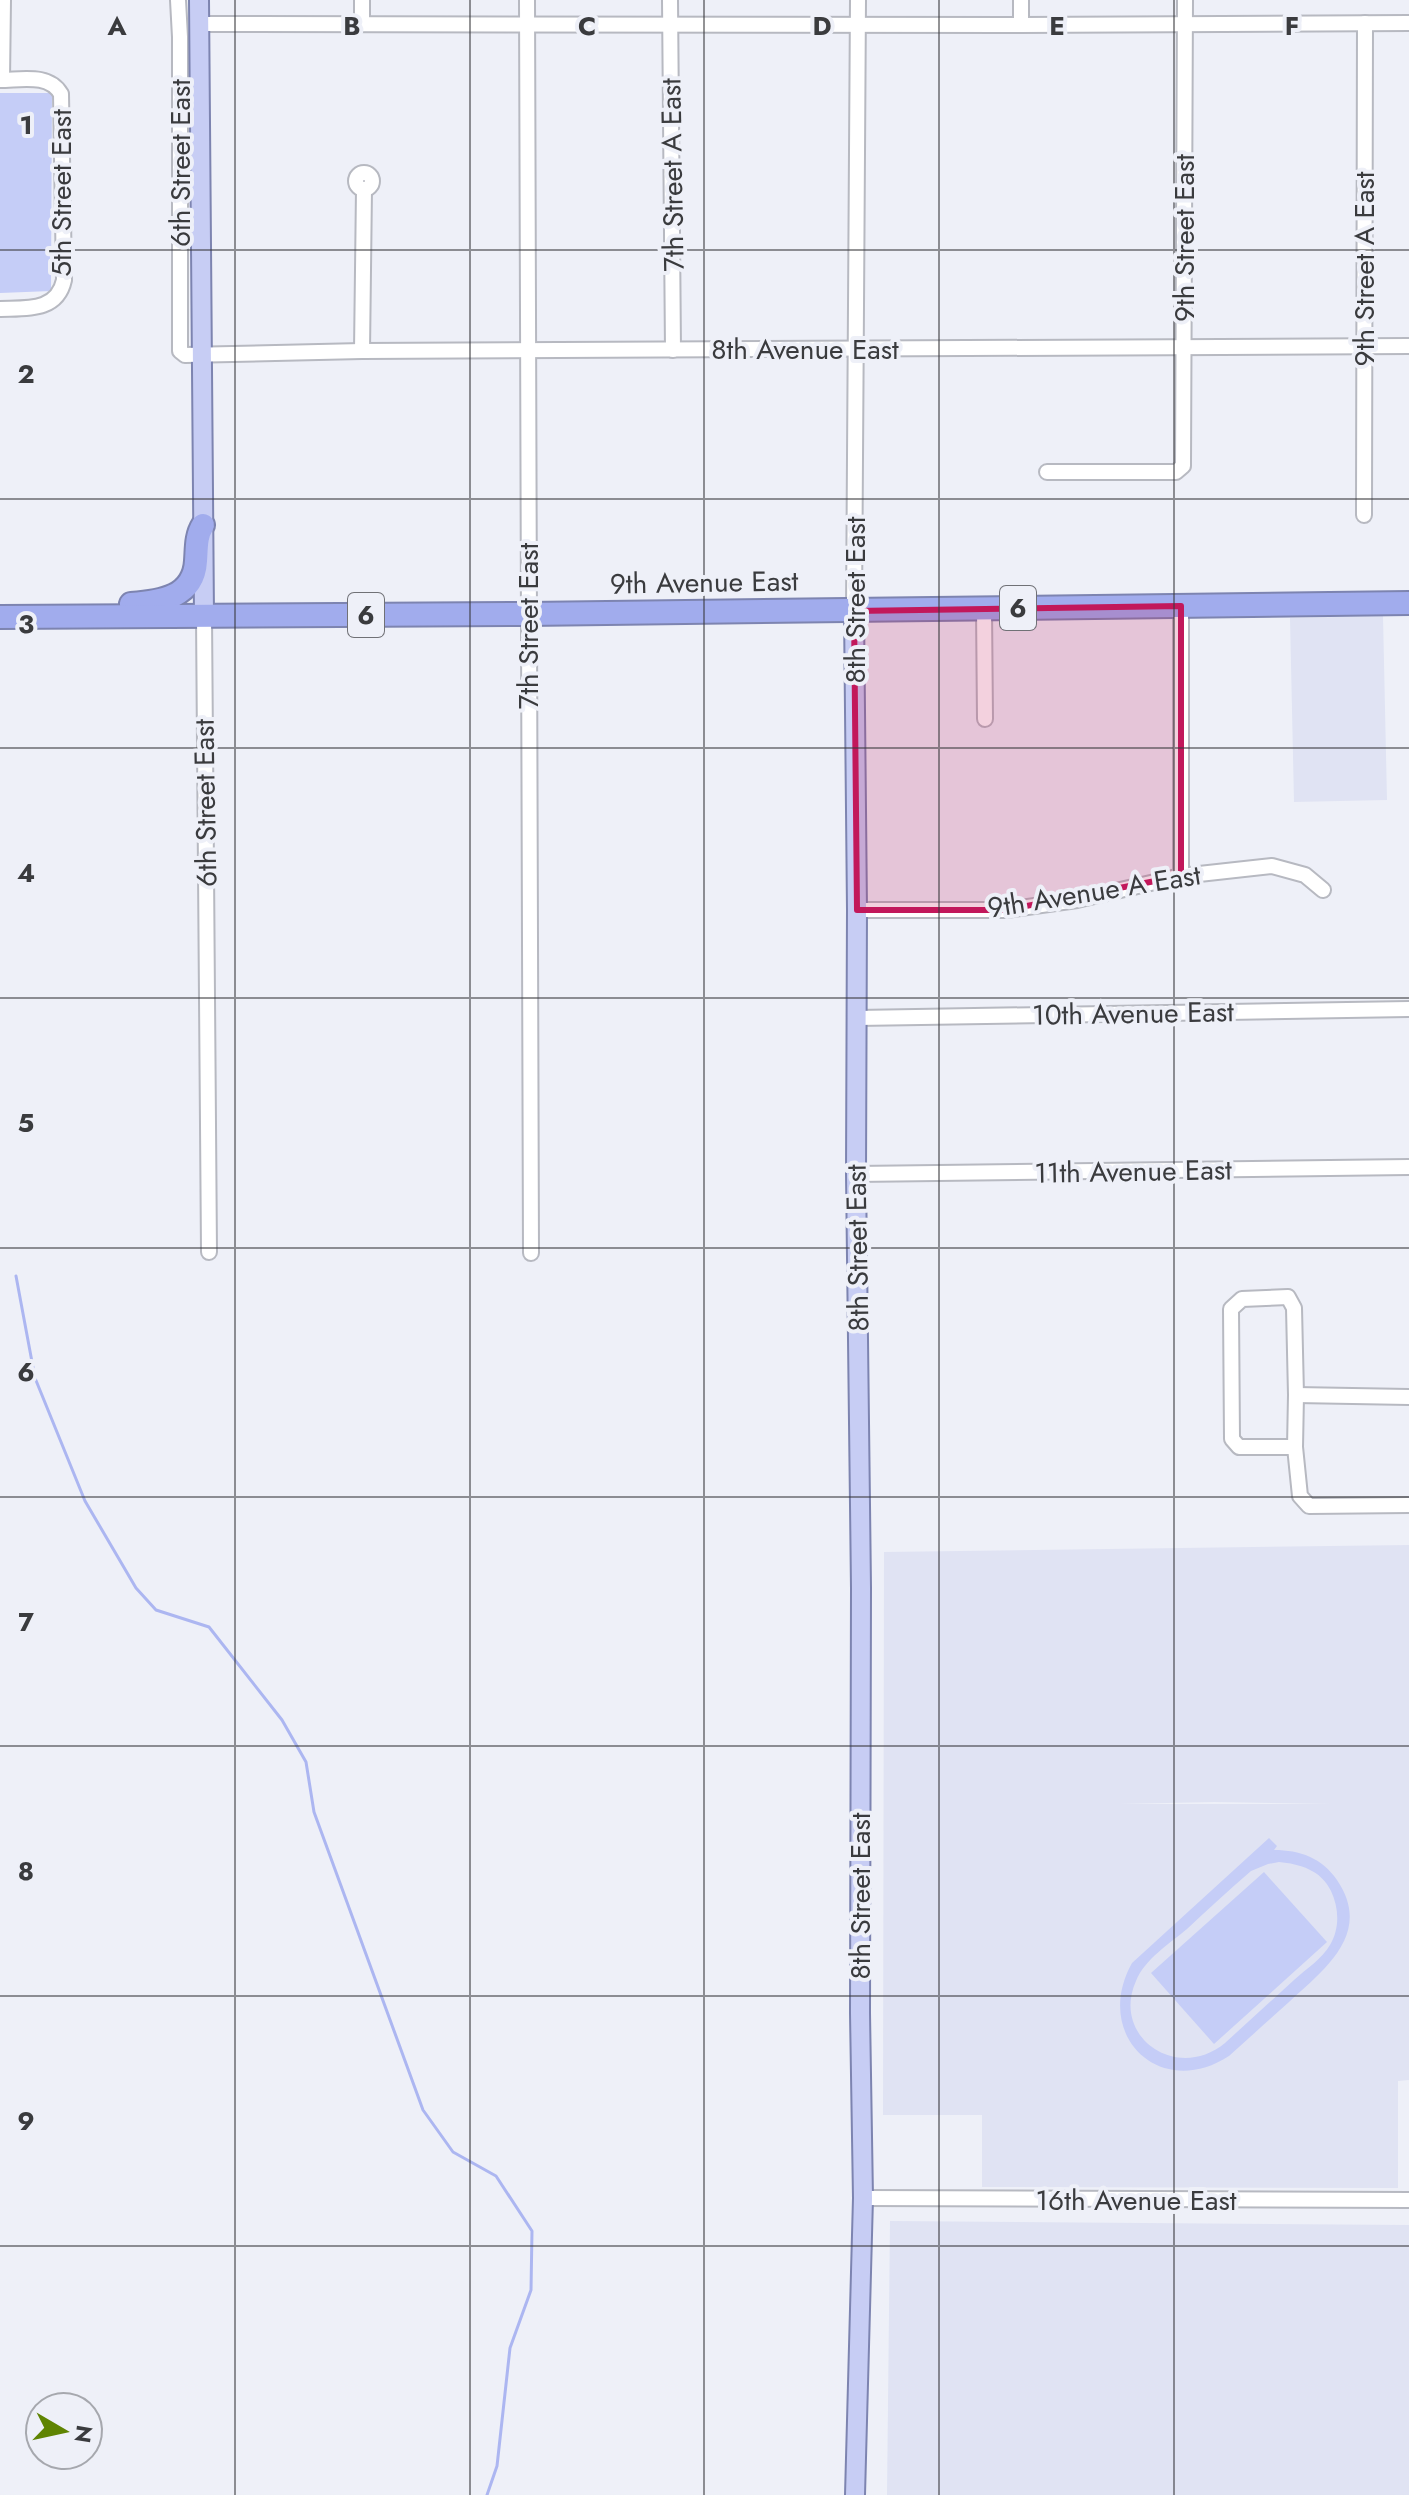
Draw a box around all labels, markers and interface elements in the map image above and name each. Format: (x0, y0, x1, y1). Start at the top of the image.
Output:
text: A (106, 7, 127, 45)
text: B (343, 7, 361, 45)
text: C (578, 7, 596, 45)
text: D (812, 7, 832, 45)
text: E (1049, 7, 1065, 45)
text: F (1285, 7, 1299, 45)
street label: 7th Street A East (650, 78, 695, 272)
street label: 6th Street East (160, 79, 201, 247)
text: 1 (19, 106, 33, 144)
street label: 5th Street East (41, 109, 82, 277)
street label: 9th Street East (1164, 154, 1205, 322)
street label: 9th Street A East (1344, 171, 1385, 366)
street label: 8th Avenue East (711, 329, 899, 370)
text: 2 (17, 355, 35, 393)
street label: 8th Street East (835, 516, 876, 684)
street label: 7th Street East (508, 542, 549, 709)
street label: 9th Avenue East (609, 560, 799, 605)
road number: 6 (1000, 586, 1036, 630)
road number: 6 (348, 593, 384, 637)
text: 3 (18, 605, 34, 643)
street label: 6th Street East (184, 718, 227, 887)
text: 4 (17, 854, 35, 892)
street label: 9th Avenue A East (985, 854, 1204, 929)
street label: 10th Avenue East (1032, 991, 1234, 1036)
text: 5 (18, 1104, 34, 1142)
street label: 11th Avenue East (1034, 1149, 1232, 1194)
street label: 8th Street East (836, 1164, 879, 1332)
text: 6 (17, 1353, 35, 1391)
text: 7 (18, 1603, 34, 1641)
street label: 8th Street East (840, 1812, 881, 1980)
text: 8 (18, 1852, 34, 1890)
text: 9 (17, 2102, 35, 2140)
street label: 16th Avenue East (1035, 2180, 1237, 2221)
north arrow (24, 2391, 104, 2471)
text: N (67, 2423, 101, 2445)

